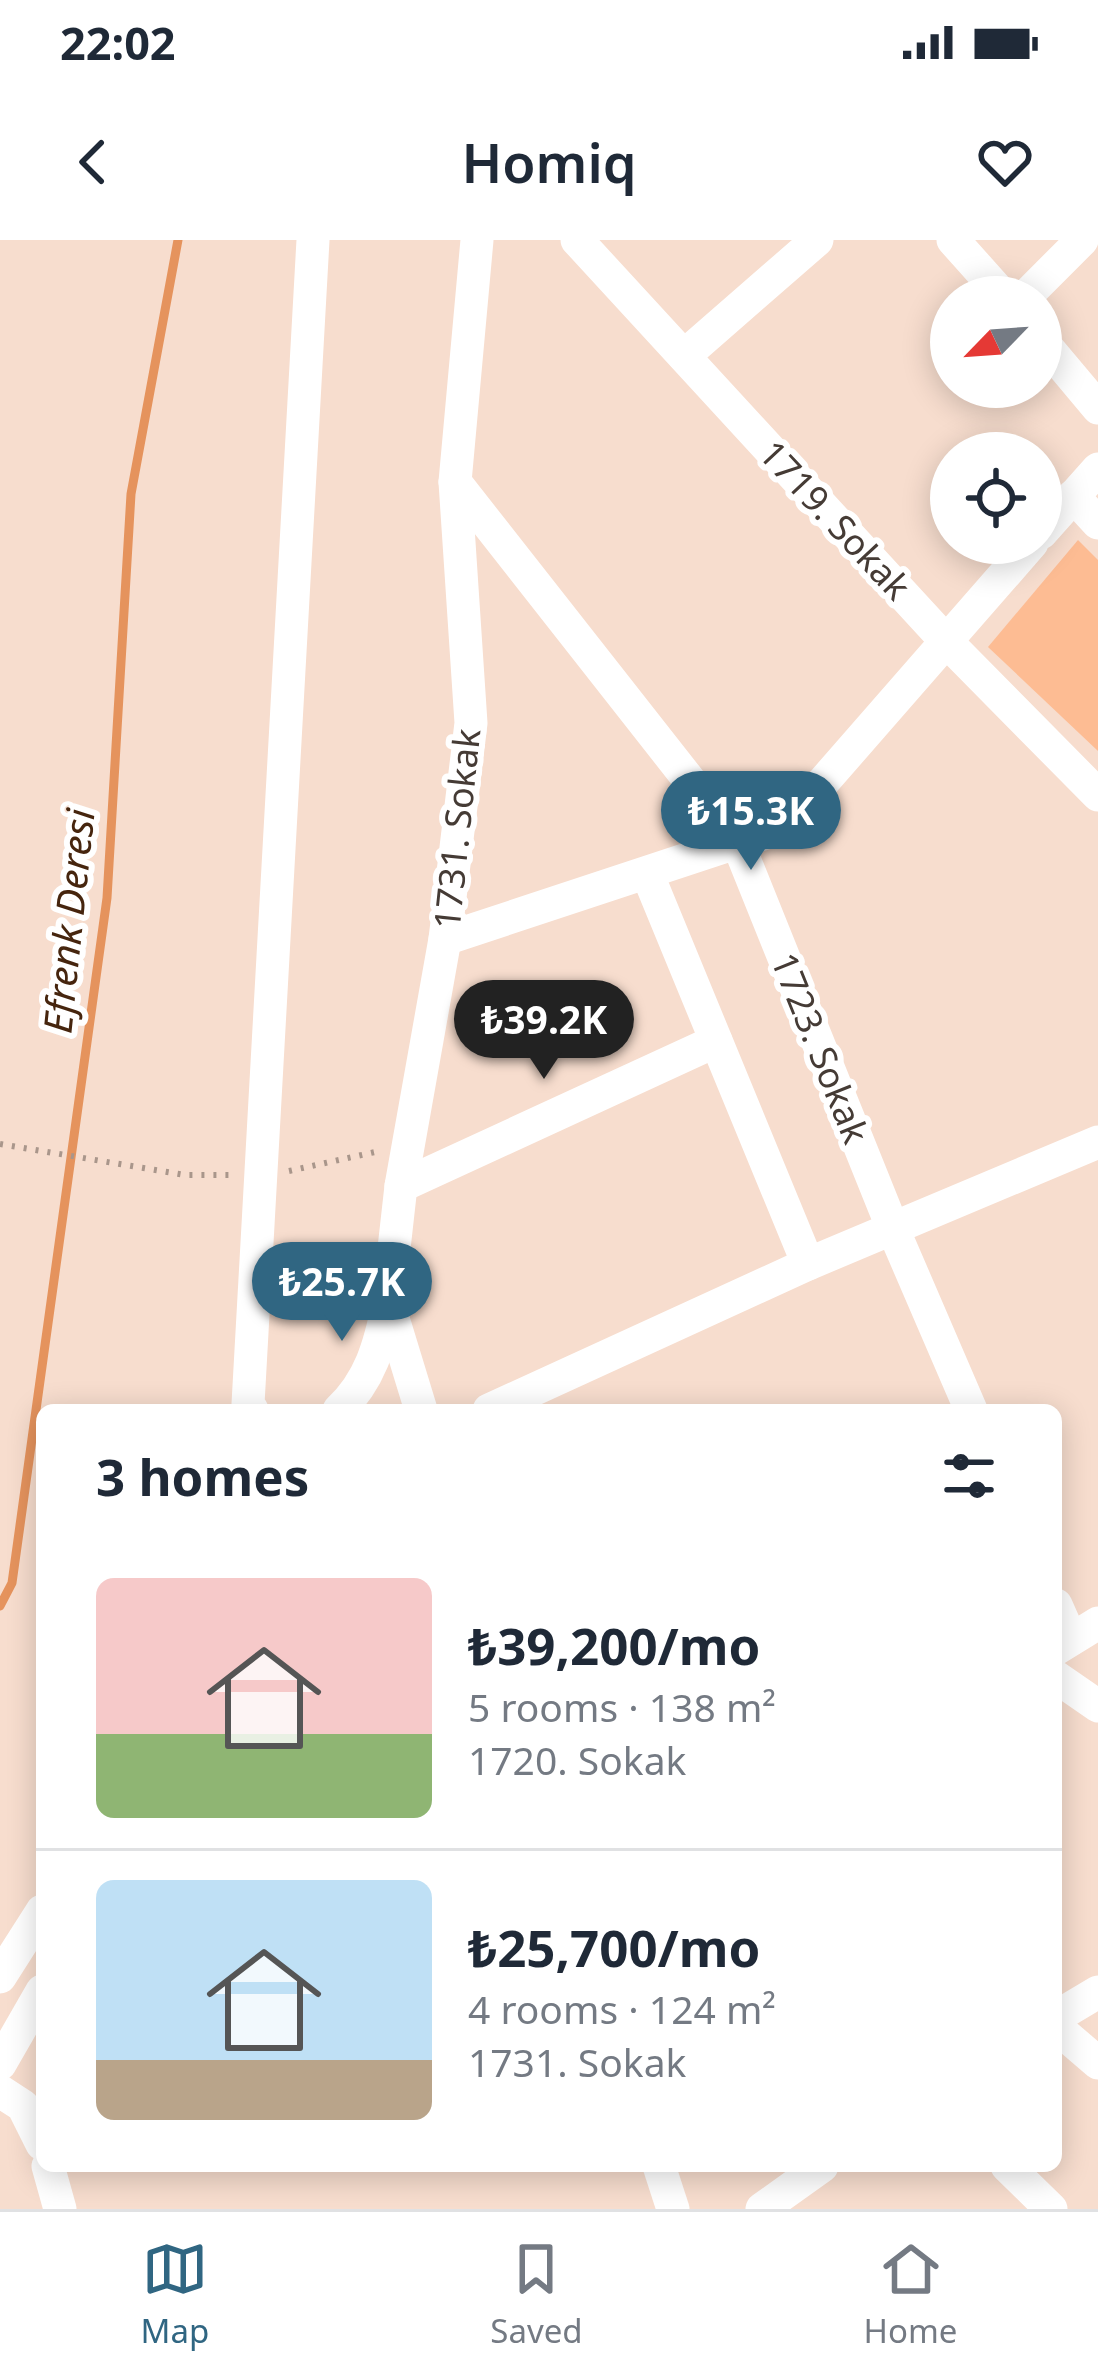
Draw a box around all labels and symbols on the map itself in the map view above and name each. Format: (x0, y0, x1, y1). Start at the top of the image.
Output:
north arrow (930, 276, 1062, 408)
street label: 1719. Sokak (749, 429, 922, 610)
street label: 1731. Sokak (422, 726, 491, 932)
pin: ₺15.3K (653, 771, 849, 873)
water label: Efrenk Deresi (29, 805, 106, 1036)
street label: 1723. Sokak (760, 945, 881, 1150)
pin: ₺39.2K (446, 980, 642, 1082)
pin: ₺25.7K (244, 1242, 440, 1344)

